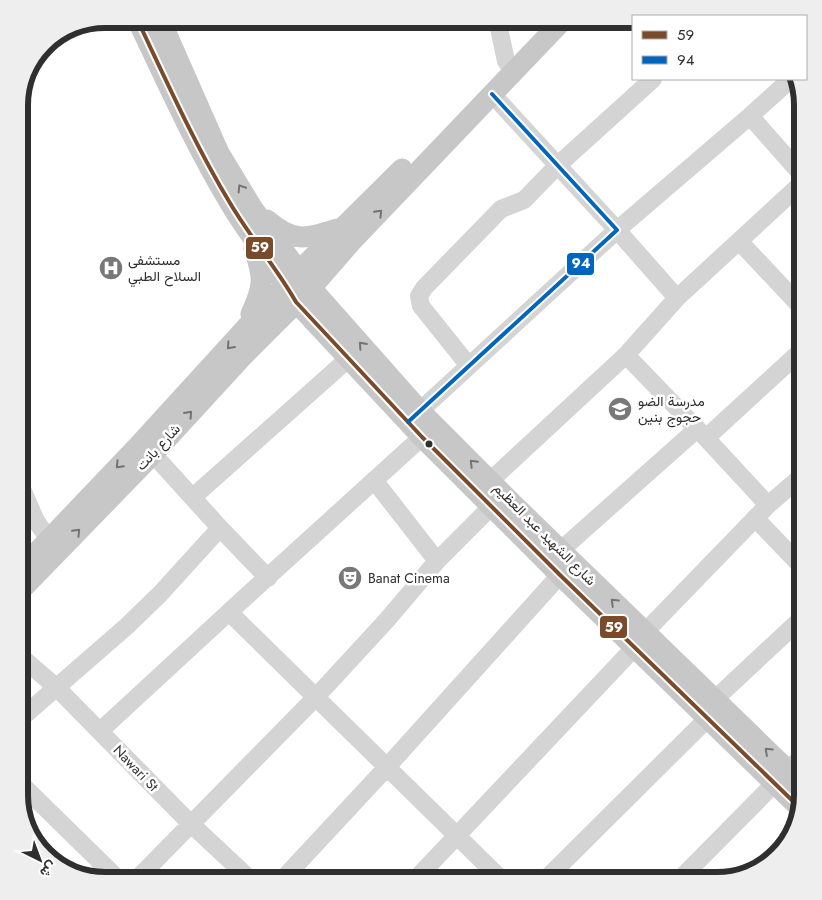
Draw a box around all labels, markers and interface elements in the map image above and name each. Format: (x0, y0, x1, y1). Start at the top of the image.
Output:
legend (632, 15, 807, 80)
text: 59 (677, 24, 694, 46)
text: 94 (677, 49, 695, 71)
one-way arrow (237, 184, 247, 193)
one-way arrow (373, 209, 382, 218)
line badge: 59 (245, 236, 274, 260)
text: 59 (251, 237, 269, 257)
place label: مستشفى السلاح الطبي (128, 250, 201, 288)
line badge: 94 (566, 252, 595, 276)
text: 94 (571, 253, 591, 273)
hospital icon: مستشفى السلاح الطبي (98, 255, 124, 281)
one-way arrow (226, 340, 235, 349)
one-way arrow (358, 342, 367, 351)
place label: مدرسة الضو حجوج بنين (638, 391, 705, 428)
school or university icon: مدرسة الضو حجوج بنين (607, 396, 633, 422)
one-way arrow (183, 411, 192, 420)
street label: شارع بانت (131, 419, 186, 475)
unlabelled marker (424, 439, 434, 449)
one-way arrow (116, 459, 125, 468)
one-way arrow (470, 460, 479, 469)
street label: شارع الشهيد عبد العظيم (489, 478, 601, 590)
one-way arrow (71, 529, 80, 538)
theatre icon: Banat Cinema (337, 565, 363, 591)
place label: Banat Cinema (368, 568, 450, 588)
one-way arrow (610, 599, 619, 608)
line badge: 59 (599, 615, 628, 639)
text: 59 (605, 617, 623, 637)
street label: Nawari St (109, 740, 164, 796)
one-way arrow (765, 748, 774, 757)
north arrow (15, 835, 65, 885)
text: ش (36, 857, 62, 883)

